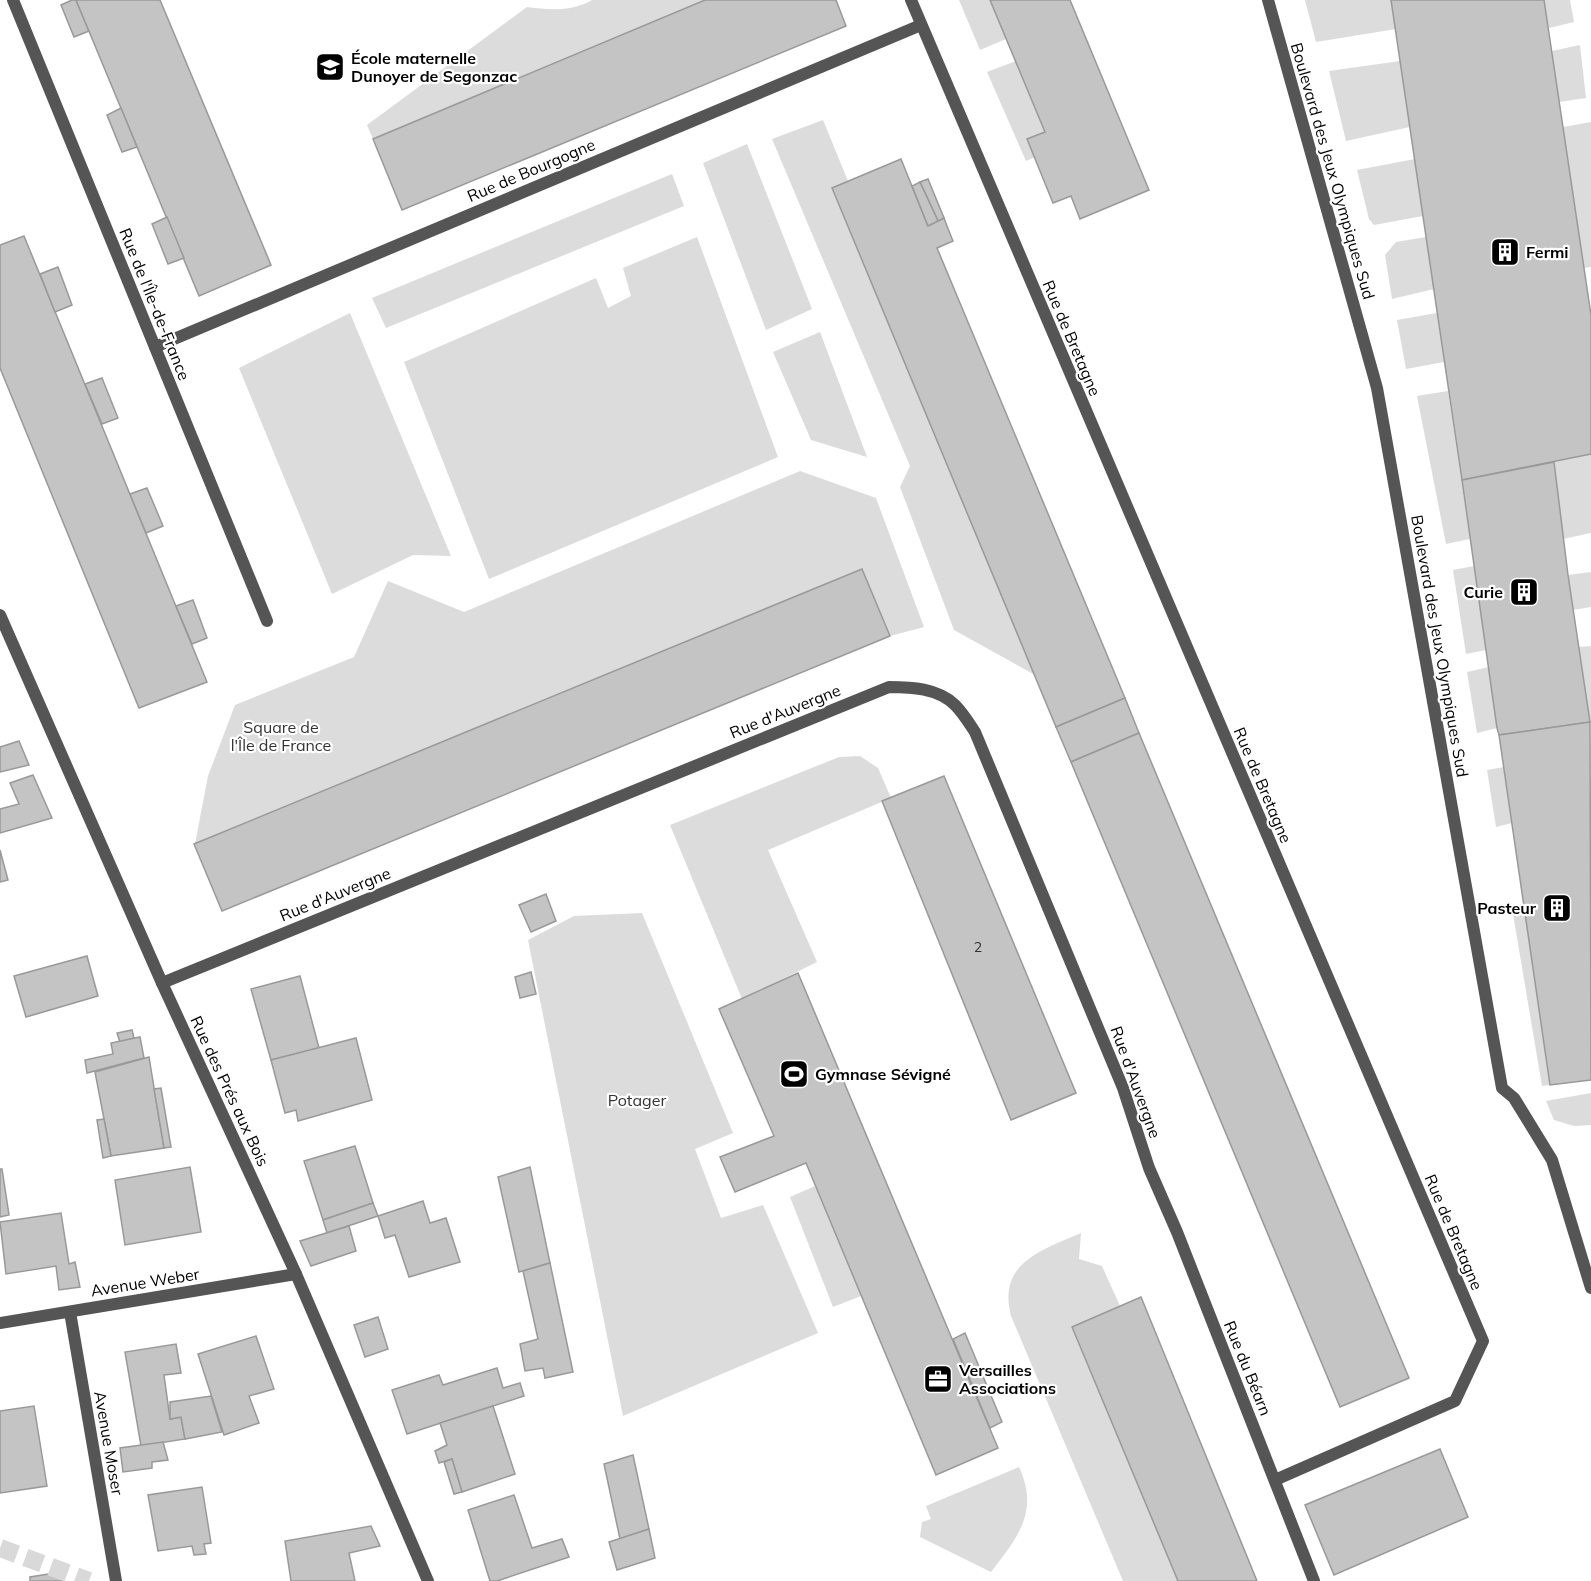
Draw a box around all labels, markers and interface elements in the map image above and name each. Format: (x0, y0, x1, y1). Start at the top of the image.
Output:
street label: Boulevard des Jeux Olympiques Sud (1287, 40, 1379, 302)
place label: École maternelle Dunoyer de Segonzac (351, 48, 517, 86)
school or university icon: École maternelle Dunoyer de Segonzac (314, 51, 346, 83)
street label: Rue de Bourgogne (464, 134, 598, 206)
street label: Rue de l'Île-de-France (115, 225, 195, 383)
building icon: Fermi (1489, 236, 1521, 268)
place label: Fermi (1526, 242, 1568, 262)
street label: Rue de Bretagne (1039, 277, 1105, 399)
street label: Boulevard des Jeux Olympiques Sud (1407, 513, 1473, 779)
building icon: Curie (1508, 576, 1540, 608)
place label: Curie (1463, 582, 1503, 602)
street label: Rue d'Auvergne (727, 680, 843, 742)
park label: Square de l'Île de France (231, 717, 331, 755)
street label: Rue de Bretagne (1230, 724, 1296, 846)
street label: Rue d'Auvergne (277, 863, 393, 925)
building icon: Pasteur (1541, 892, 1573, 924)
place label: Pasteur (1477, 898, 1537, 918)
house number: 2 (974, 938, 982, 956)
street label: Rue des Prés aux Bois (186, 1013, 274, 1169)
street label: Rue d'Auvergne (1106, 1023, 1166, 1141)
sports icon: Gymnase Sévigné (778, 1058, 810, 1090)
place label: Gymnase Sévigné (815, 1064, 951, 1084)
park label: Potager (608, 1090, 666, 1110)
street label: Rue de Bretagne (1421, 1171, 1487, 1293)
street label: Avenue Weber (89, 1264, 201, 1300)
street label: Rue du Béarn (1220, 1318, 1276, 1418)
place label: Versailles Associations (958, 1360, 1056, 1398)
office icon: Versailles Associations (922, 1363, 954, 1395)
street label: Avenue Moser (90, 1389, 128, 1497)

